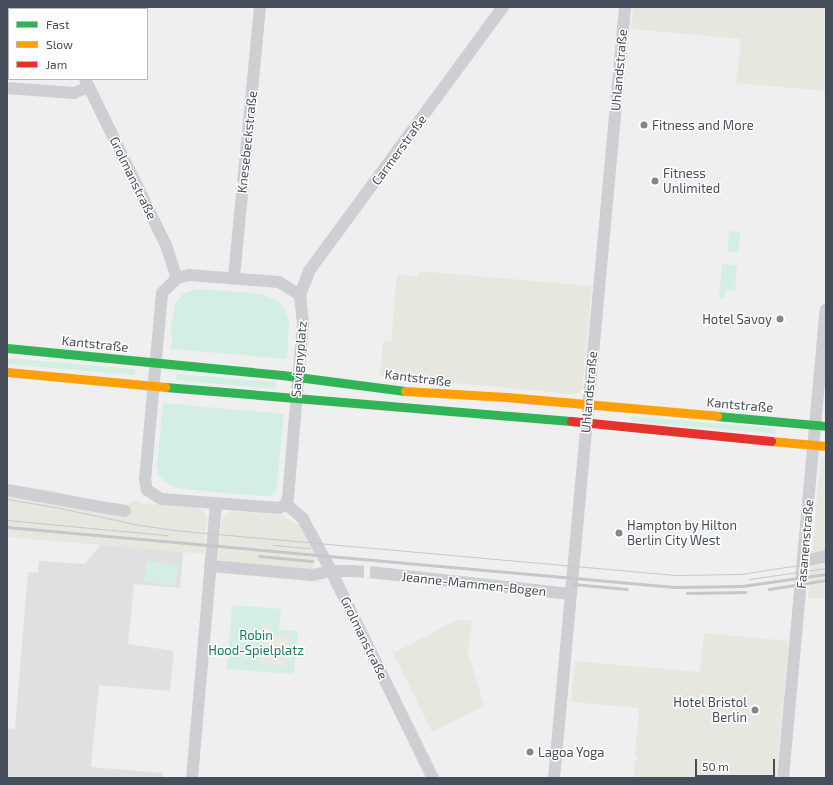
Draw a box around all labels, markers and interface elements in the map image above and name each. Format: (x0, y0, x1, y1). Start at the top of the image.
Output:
legend (8, 8, 148, 80)
text: Fast (46, 17, 69, 31)
street label: Uhlandstraße (608, 29, 630, 111)
text: Slow (46, 37, 73, 51)
text: Jam (46, 57, 67, 71)
street label: Knesebeckstraße (234, 90, 260, 194)
street label: Carmerstraße (368, 112, 430, 188)
place label: Fitness and More (652, 117, 754, 133)
marker: Fitness and More (639, 120, 649, 130)
street label: Grolmanstraße (106, 134, 160, 222)
place label: Fitness Unlimited (663, 166, 720, 197)
marker: Fitness Unlimited (650, 176, 660, 186)
place label: Hotel Savoy (702, 311, 772, 327)
marker: Hotel Savoy (775, 314, 785, 324)
street label: Savignyplatz (288, 320, 310, 398)
street label: Kantstraße (61, 333, 129, 355)
street label: Uhlandstraße (578, 351, 600, 433)
street label: Kantstraße (384, 366, 452, 390)
street label: Kantstraße (706, 394, 774, 416)
street label: Fasanenstraße (793, 499, 817, 589)
place label: Hampton by Hilton Berlin City West (627, 518, 737, 549)
marker: Hampton by Hilton Berlin City West (614, 528, 624, 538)
street label: Jeanne-Mammen-Bogen (401, 569, 547, 599)
street label: Grolmanstraße (337, 594, 391, 682)
park label: Robin Hood-Spielplatz (208, 628, 304, 659)
place label: Hotel Bristol Berlin (673, 695, 747, 726)
marker: Hotel Bristol Berlin (750, 705, 760, 715)
place label: Lagoa Yoga (538, 744, 605, 760)
marker: Lagoa Yoga (525, 747, 535, 757)
scale bar (697, 751, 777, 777)
text: 50 m (702, 759, 729, 773)

